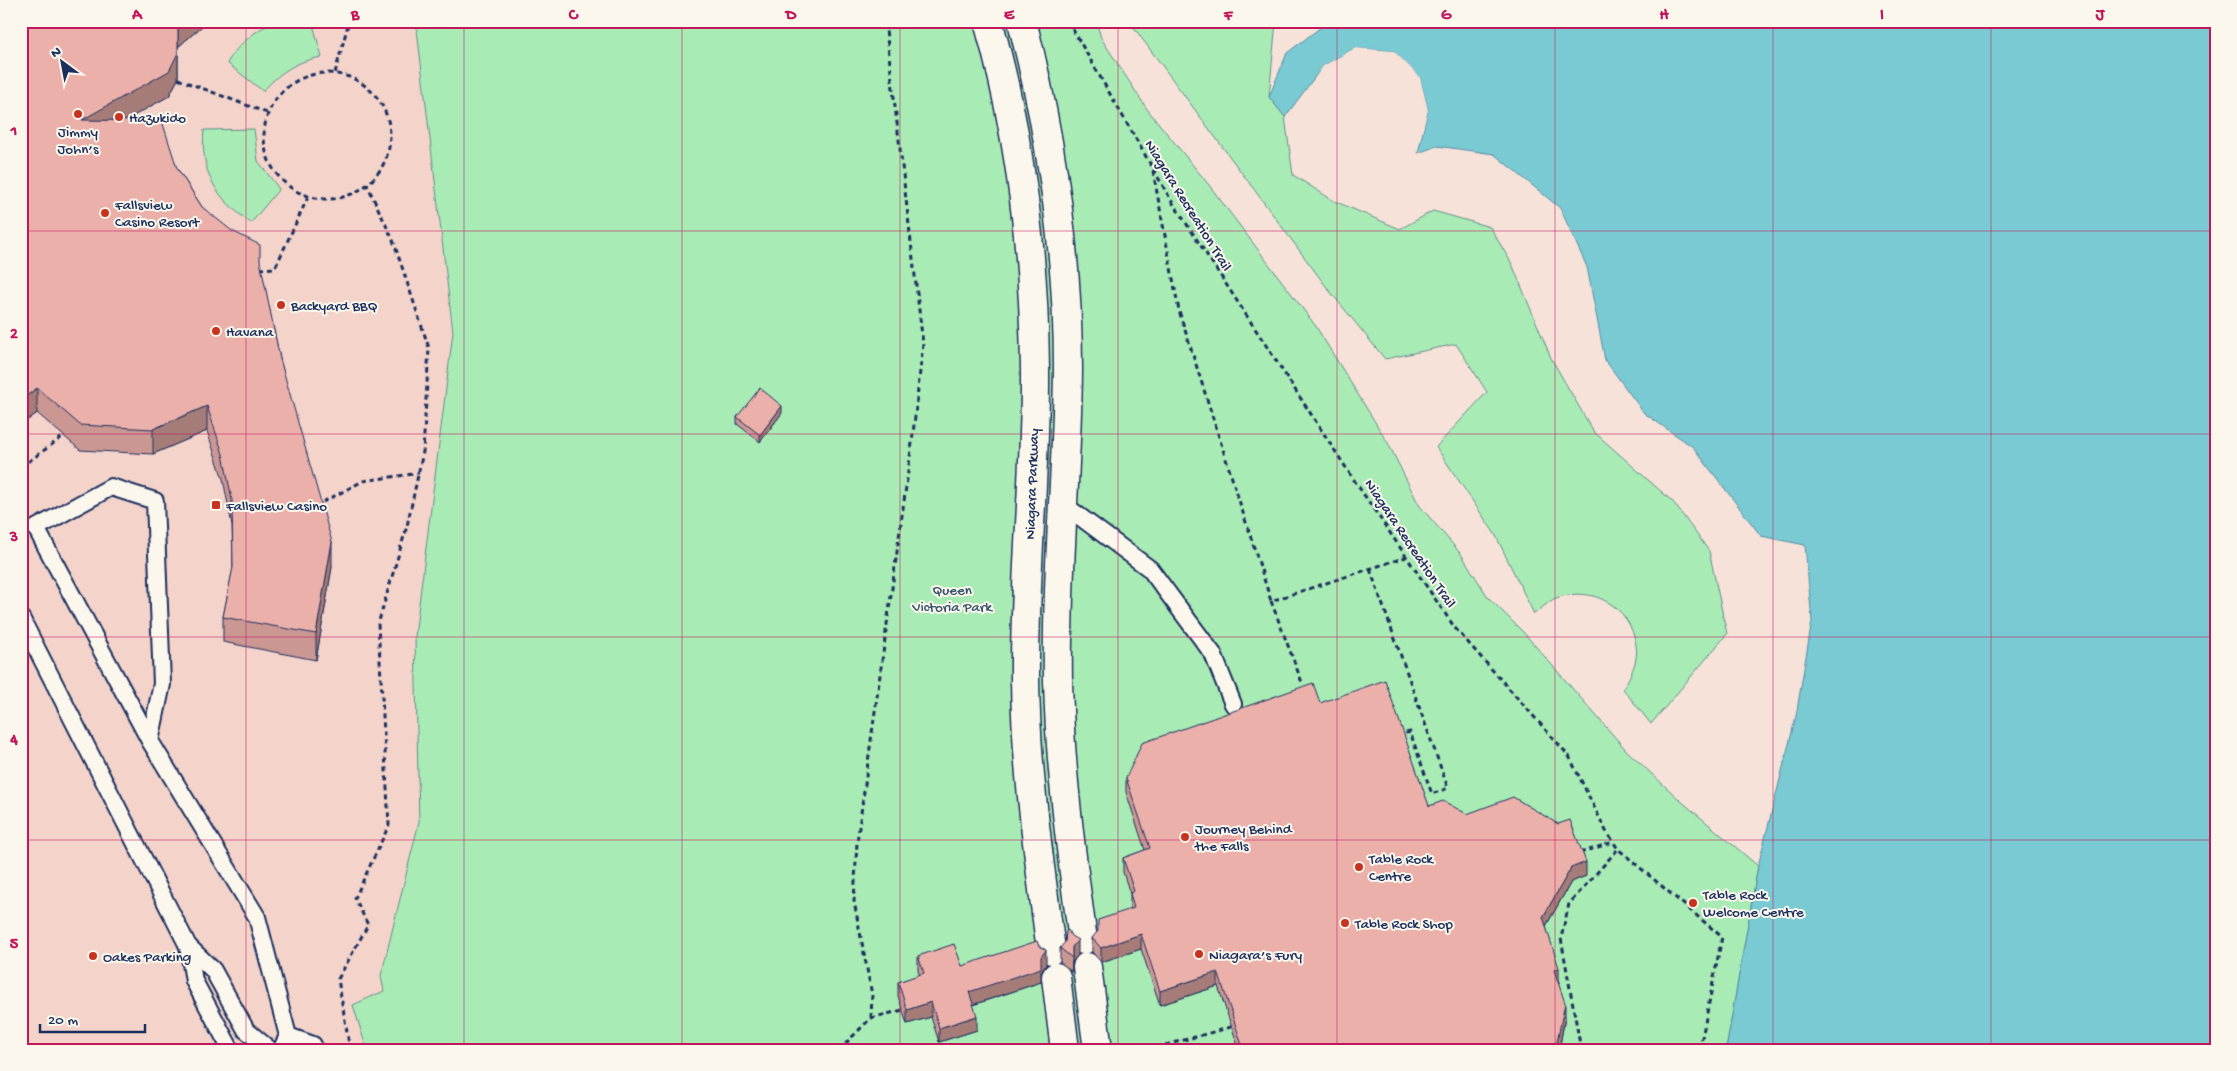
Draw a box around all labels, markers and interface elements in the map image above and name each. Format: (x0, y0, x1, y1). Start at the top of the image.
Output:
text: A (131, 7, 143, 26)
text: B (350, 7, 360, 26)
text: C (568, 7, 579, 26)
text: D (784, 7, 797, 26)
text: E (1004, 7, 1015, 26)
text: F (1223, 7, 1234, 26)
text: G (1441, 7, 1452, 26)
text: H (1659, 7, 1669, 26)
text: I (1880, 7, 1884, 26)
text: J (2095, 7, 2106, 26)
north arrow (38, 38, 88, 88)
text: N (48, 43, 65, 63)
marker: Jimmy John’s (72, 108, 84, 120)
place label: Hazukido (129, 110, 186, 128)
marker: Hazukido (113, 111, 125, 123)
text: 1 (10, 123, 17, 142)
place label: Jimmy John’s (57, 124, 99, 159)
street label: Niagara Recreation Trail (1140, 137, 1235, 275)
place label: Fallsview Casino Resort (114, 197, 201, 232)
marker: Fallsview Casino Resort (99, 207, 111, 219)
place label: Backyard BBQ (290, 298, 378, 316)
marker: Backyard BBQ (275, 299, 287, 311)
place label: Havana (226, 324, 274, 342)
marker: Havana (210, 325, 222, 337)
text: 2 (10, 326, 18, 345)
street label: Niagara Parkway (1022, 427, 1044, 540)
street label: Niagara Recreation Trail (1360, 476, 1459, 612)
place label: Fallsview Casino (225, 498, 327, 516)
marker: Fallsview Casino (210, 499, 222, 511)
text: 3 (9, 529, 18, 548)
park label: Queen Victoria Park (911, 582, 993, 617)
text: 4 (9, 732, 18, 751)
place label: Journey Behind the Falls (1194, 821, 1293, 856)
marker: Journey Behind the Falls (1179, 831, 1191, 843)
place label: Table Rock Centre (1368, 851, 1434, 886)
marker: Table Rock Centre (1353, 861, 1365, 873)
place label: Table Rock Welcome Centre (1702, 887, 1804, 922)
marker: Table Rock Welcome Centre (1687, 897, 1699, 909)
place label: Table Rock Shop (1354, 916, 1453, 934)
marker: Table Rock Shop (1339, 917, 1351, 929)
text: 5 (10, 936, 19, 955)
place label: Niagara’s Fury (1209, 947, 1303, 965)
marker: Niagara’s Fury (1193, 948, 1205, 960)
place label: Oakes Parking (103, 949, 191, 967)
marker: Oakes Parking (87, 950, 99, 962)
scale bar (40, 1001, 145, 1033)
text: 20 m (48, 1012, 78, 1030)

